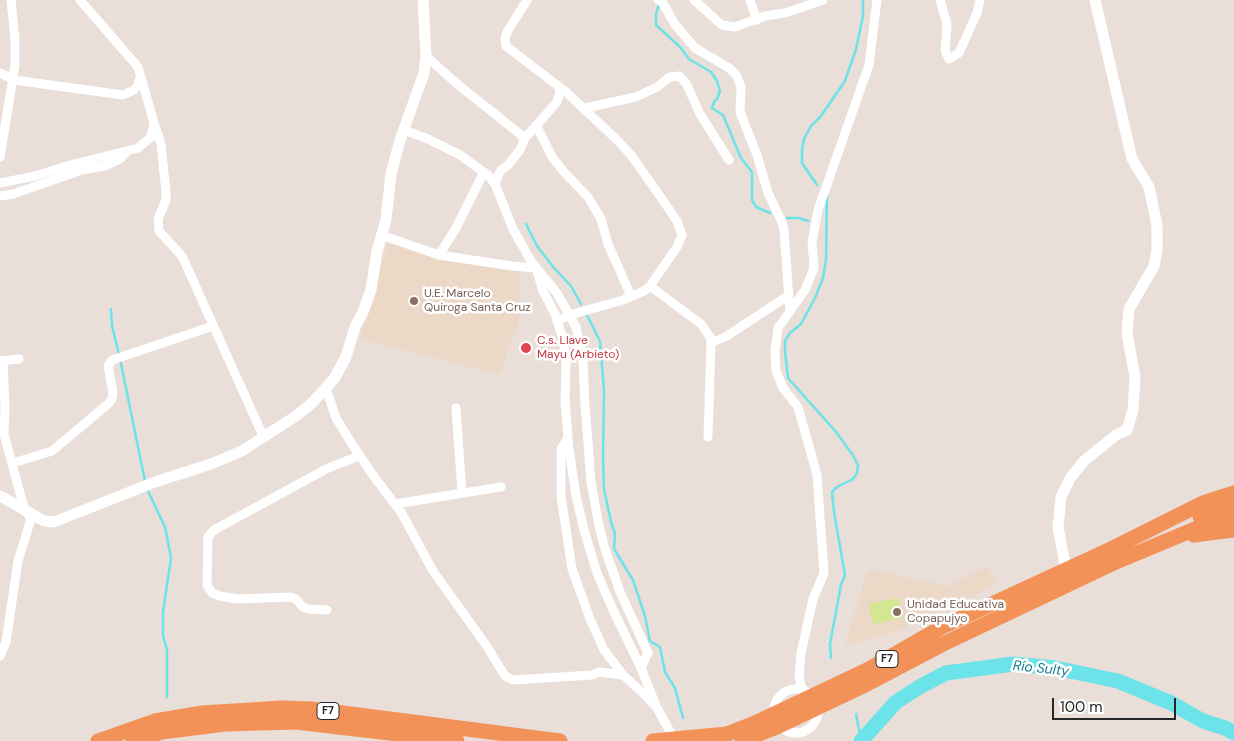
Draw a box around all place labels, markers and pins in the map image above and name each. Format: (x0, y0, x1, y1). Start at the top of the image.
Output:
place label: U.E. Marcelo Quiroga Santa Cruz (424, 287, 531, 315)
marker: U.E. Marcelo Quiroga Santa Cruz (408, 295, 420, 307)
place label: C.s. Llave Mayu (Arbieto) (537, 334, 619, 362)
marker: C.s. Llave Mayu (Arbieto) (519, 341, 533, 355)
place label: Unidad Educativa Copapujyo (907, 598, 1004, 626)
marker: Unidad Educativa Copapujyo (891, 606, 903, 618)

